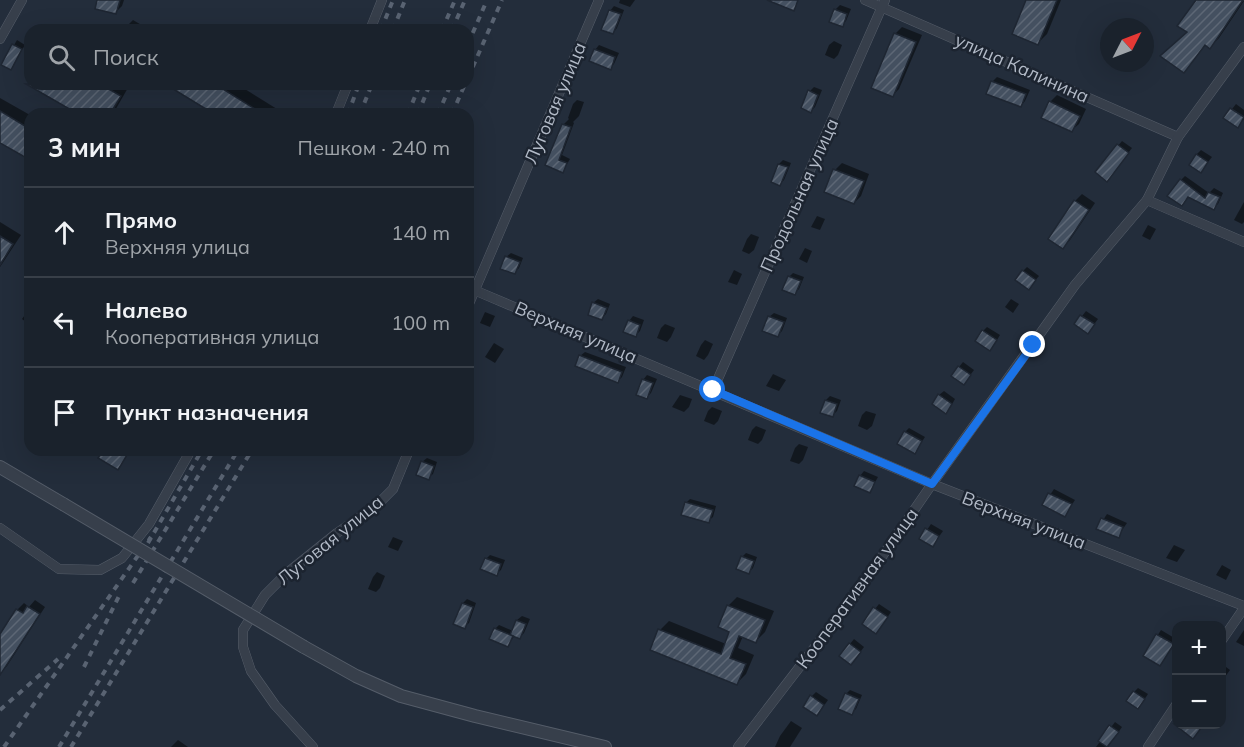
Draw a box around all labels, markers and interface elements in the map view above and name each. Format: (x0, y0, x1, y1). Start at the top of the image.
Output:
north arrow (1100, 18, 1154, 72)
search box (24, 24, 474, 90)
street label: улица Калинина (951, 28, 1093, 108)
street label: Луговая улица (519, 39, 591, 167)
icon: search (45, 41, 78, 74)
text: Поиск (93, 43, 159, 71)
street label: Продольная улица (755, 115, 843, 275)
text: 3 мин (48, 131, 121, 164)
text: Пешком · 240 m (298, 135, 450, 160)
text: Прямо (105, 206, 177, 234)
icon: ahead (48, 216, 81, 249)
text: 140 m (391, 220, 450, 245)
text: Верхняя улица (105, 234, 250, 259)
text: Налево (105, 296, 188, 324)
street label: Верхняя улица (511, 296, 641, 368)
icon: left (48, 306, 81, 339)
text: 100 m (391, 310, 450, 335)
text: Кооперативная улица (105, 324, 319, 349)
route end (1019, 331, 1045, 357)
route start (699, 376, 725, 402)
icon: arrive (48, 396, 81, 429)
text: Пункт назначения (105, 398, 309, 426)
street label: Верхняя улица (959, 486, 1089, 554)
street label: Луговая улица (272, 490, 388, 590)
street label: Кооперативная улица (791, 503, 923, 673)
map controls (1172, 621, 1226, 729)
button: + (1172, 621, 1226, 675)
button: − (1172, 675, 1226, 729)

